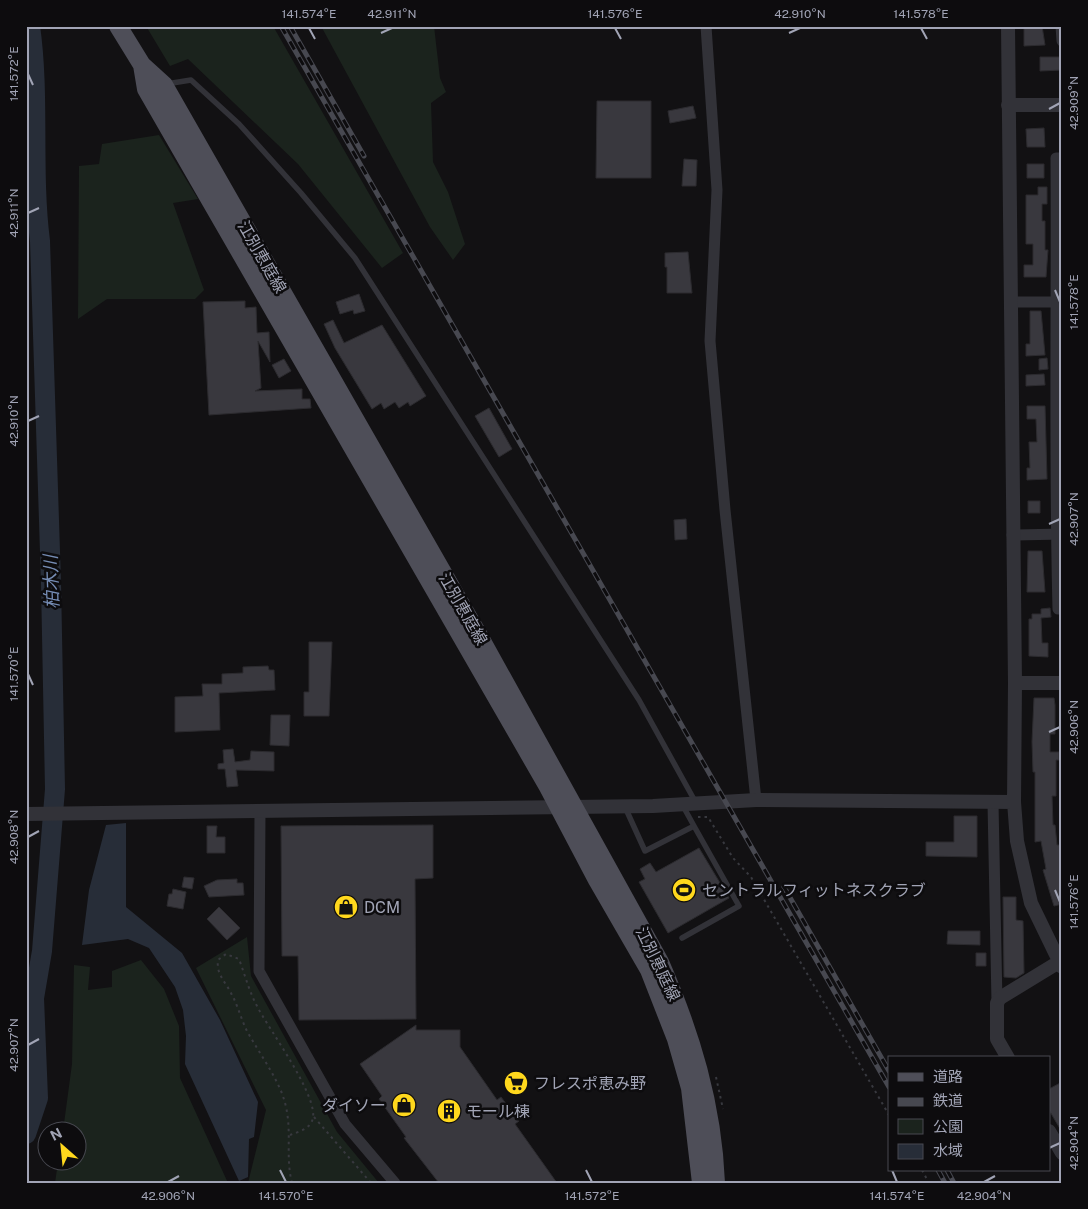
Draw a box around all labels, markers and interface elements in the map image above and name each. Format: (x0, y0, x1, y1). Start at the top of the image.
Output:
text: 141.574°E (281, 7, 337, 21)
text: 42.911°N (367, 7, 417, 21)
text: 141.576°E (587, 7, 643, 21)
text: 42.910°N (774, 7, 826, 21)
text: 141.578°E (893, 7, 949, 21)
text: 141.572°E (7, 46, 21, 102)
text: 42.909°N (1067, 76, 1081, 130)
text: 42.911°N (7, 188, 21, 238)
street label: 江別恵庭線 (234, 218, 290, 296)
text: 141.578°E (1067, 274, 1081, 330)
text: 42.910°N (7, 395, 21, 447)
text: 42.907°N (1067, 492, 1081, 546)
water label: 柏木川 (39, 553, 62, 609)
street label: 江別恵庭線 (435, 570, 491, 648)
text: 141.570°E (7, 646, 21, 702)
text: 42.906°N (1067, 700, 1081, 754)
text: 42.908°N (7, 810, 21, 864)
text: 141.576°E (1067, 874, 1081, 930)
sports icon: セントラルフィットネスクラブ (671, 877, 697, 903)
place label: セントラルフィットネスクラブ (702, 881, 926, 900)
shop icon: DCM (333, 894, 359, 920)
place label: DCM (364, 898, 400, 917)
street label: 江別恵庭線 (632, 924, 684, 1004)
text: 42.907°N (7, 1018, 21, 1072)
legend (888, 1056, 1050, 1172)
text: 道路 (933, 1068, 963, 1085)
supermarket icon: フレスポ恵み野 (503, 1070, 529, 1096)
place label: フレスポ恵み野 (534, 1074, 646, 1093)
shop icon: ダイソー (391, 1092, 417, 1118)
text: 鉄道 (933, 1092, 963, 1109)
place label: ダイソー (322, 1096, 386, 1115)
building icon: モール棟 (436, 1098, 462, 1124)
place label: モール棟 (466, 1102, 530, 1121)
text: 42.904°N (1067, 1116, 1081, 1170)
text: 公園 (933, 1118, 963, 1135)
north arrow (38, 1122, 88, 1172)
text: N (48, 1125, 65, 1144)
text: 水域 (933, 1142, 963, 1159)
text: 42.906°N (141, 1189, 195, 1203)
text: 141.570°E (258, 1189, 314, 1203)
text: 141.572°E (564, 1189, 620, 1203)
text: 141.574°E (869, 1189, 925, 1203)
text: 42.904°N (957, 1189, 1011, 1203)

